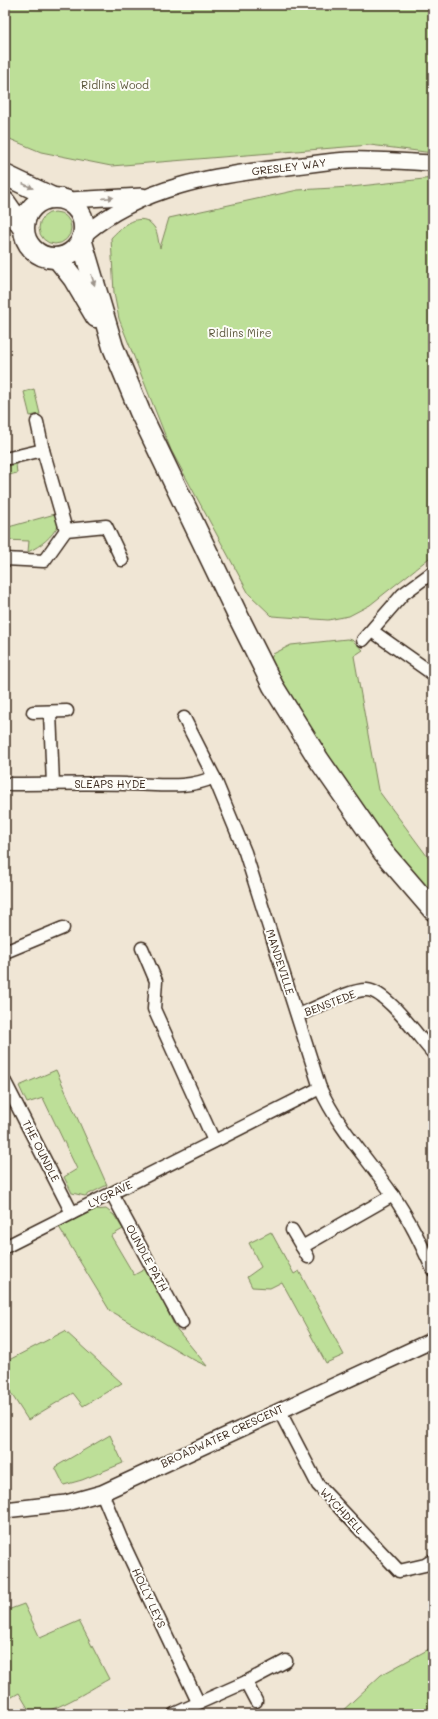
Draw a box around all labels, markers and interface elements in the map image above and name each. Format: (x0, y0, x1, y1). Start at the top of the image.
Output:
park label: Ridlins Wood (81, 77, 149, 92)
street label: GRESLEY WAY (251, 154, 327, 179)
one-way arrow (23, 183, 34, 189)
one-way arrow (102, 194, 114, 201)
one-way arrow (90, 274, 96, 286)
park label: Ridlins Mire (209, 325, 272, 340)
street label: SLEAPS HYDE (74, 776, 146, 791)
street label: MANDEVILLE (263, 927, 298, 997)
street label: BENSTEDE (302, 986, 358, 1019)
street label: THE OUNDLE (19, 1117, 63, 1184)
street label: LYGRAVE (85, 1176, 134, 1211)
street label: OUNDLE PATH (123, 1221, 172, 1294)
street label: BROADWATER CRESCENT (158, 1400, 286, 1471)
street label: WYCHDELL (317, 1484, 368, 1537)
street label: HOLLY LEYS (129, 1565, 170, 1630)

